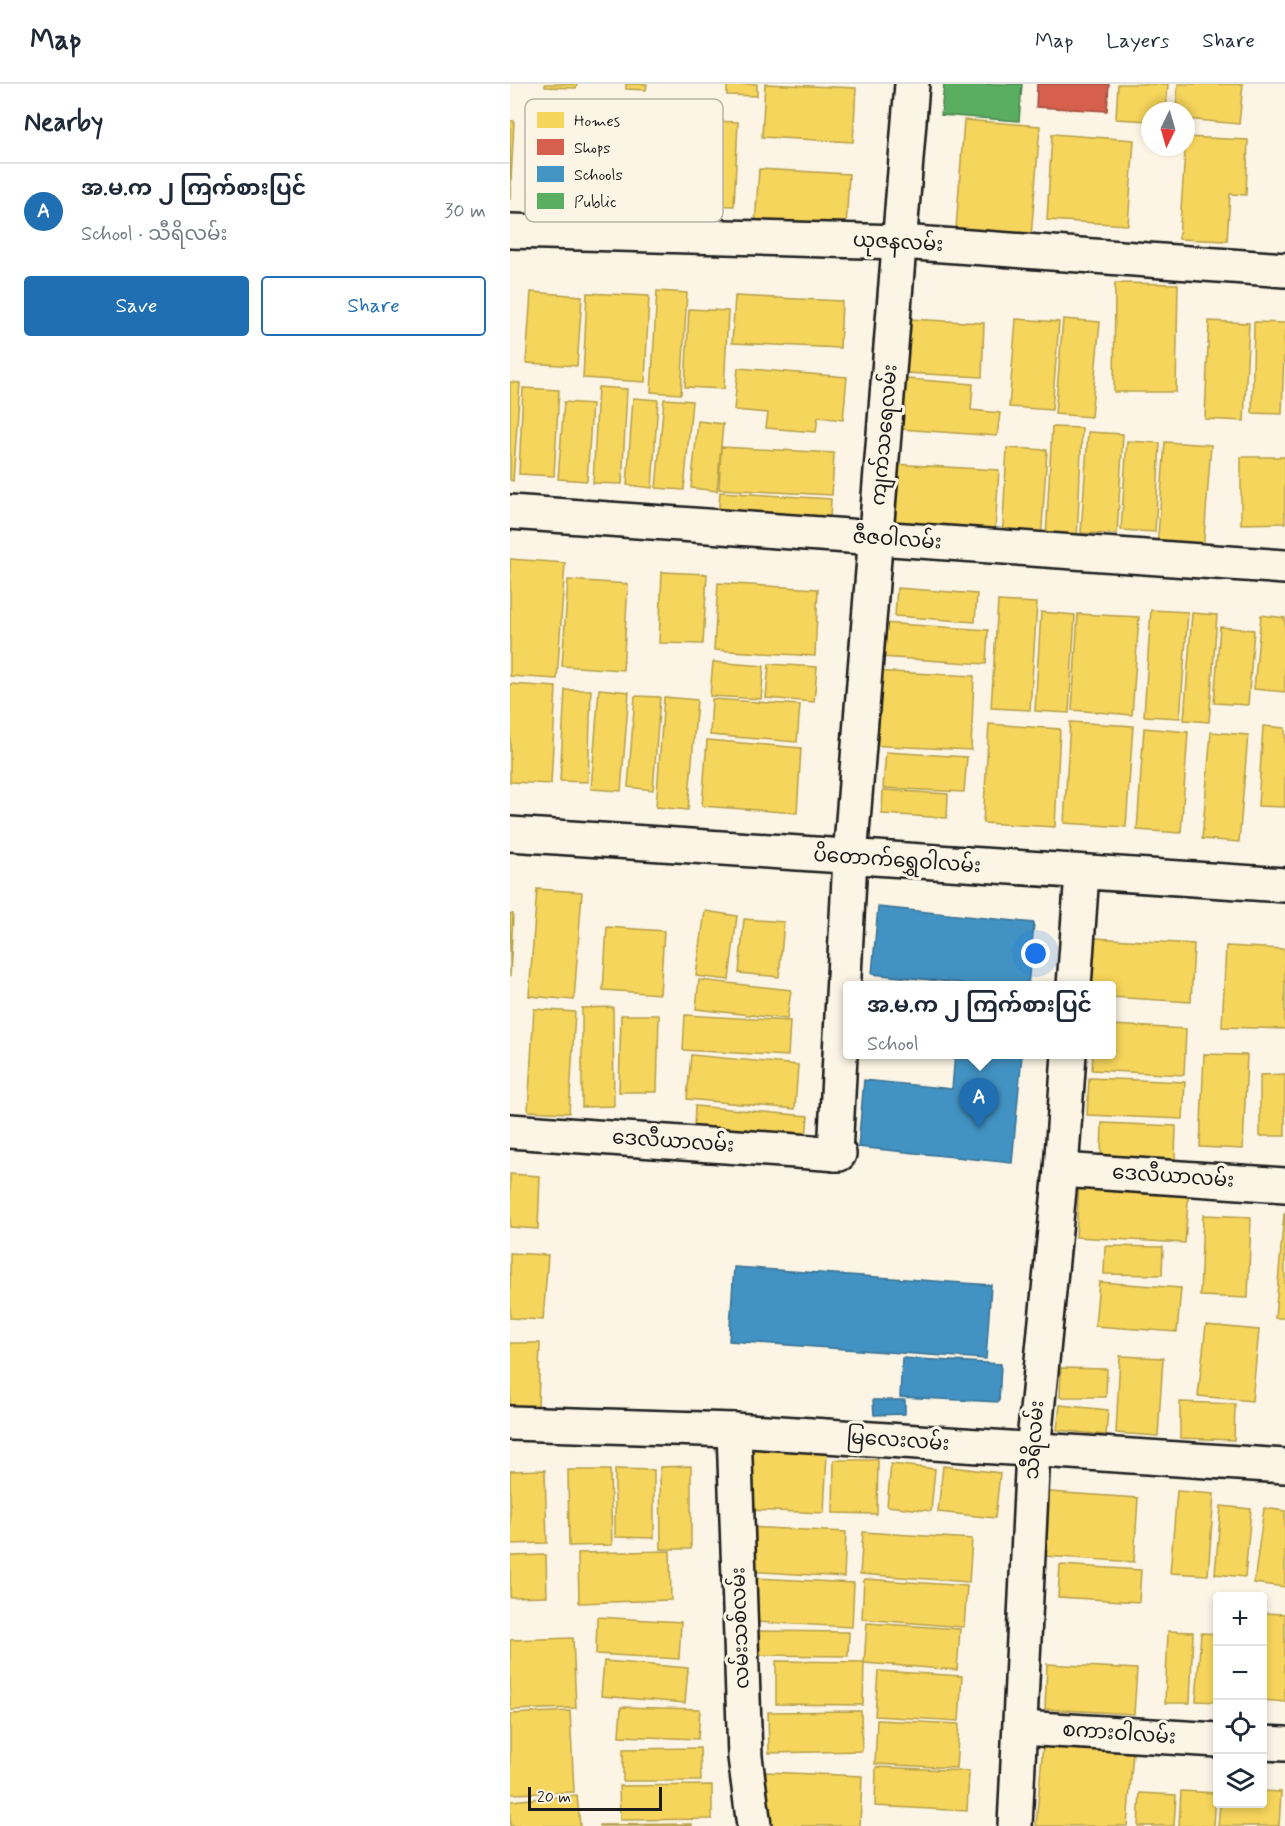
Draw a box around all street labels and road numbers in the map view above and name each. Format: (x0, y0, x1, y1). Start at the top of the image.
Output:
street label: ယုဇနလမ်း (852, 225, 944, 261)
street label: ကျက်သရေလမ်း (863, 363, 906, 507)
street label: ဇီဇဝါလမ်း (852, 521, 943, 557)
street label: ပိတောက်ရွှေဝါလမ်း (812, 840, 982, 881)
street label: ဒေလီယာလမ်း (611, 1122, 735, 1160)
street label: ဒေလီယာလမ်း (1111, 1157, 1235, 1195)
street label: သီရိလမ်း (1017, 1399, 1052, 1481)
street label: မြလေးလမ်း (846, 1422, 950, 1459)
street label: လမ်းသစ်လမ်း (723, 1567, 757, 1689)
street label: စကားဝါလမ်း (1061, 1715, 1177, 1751)

